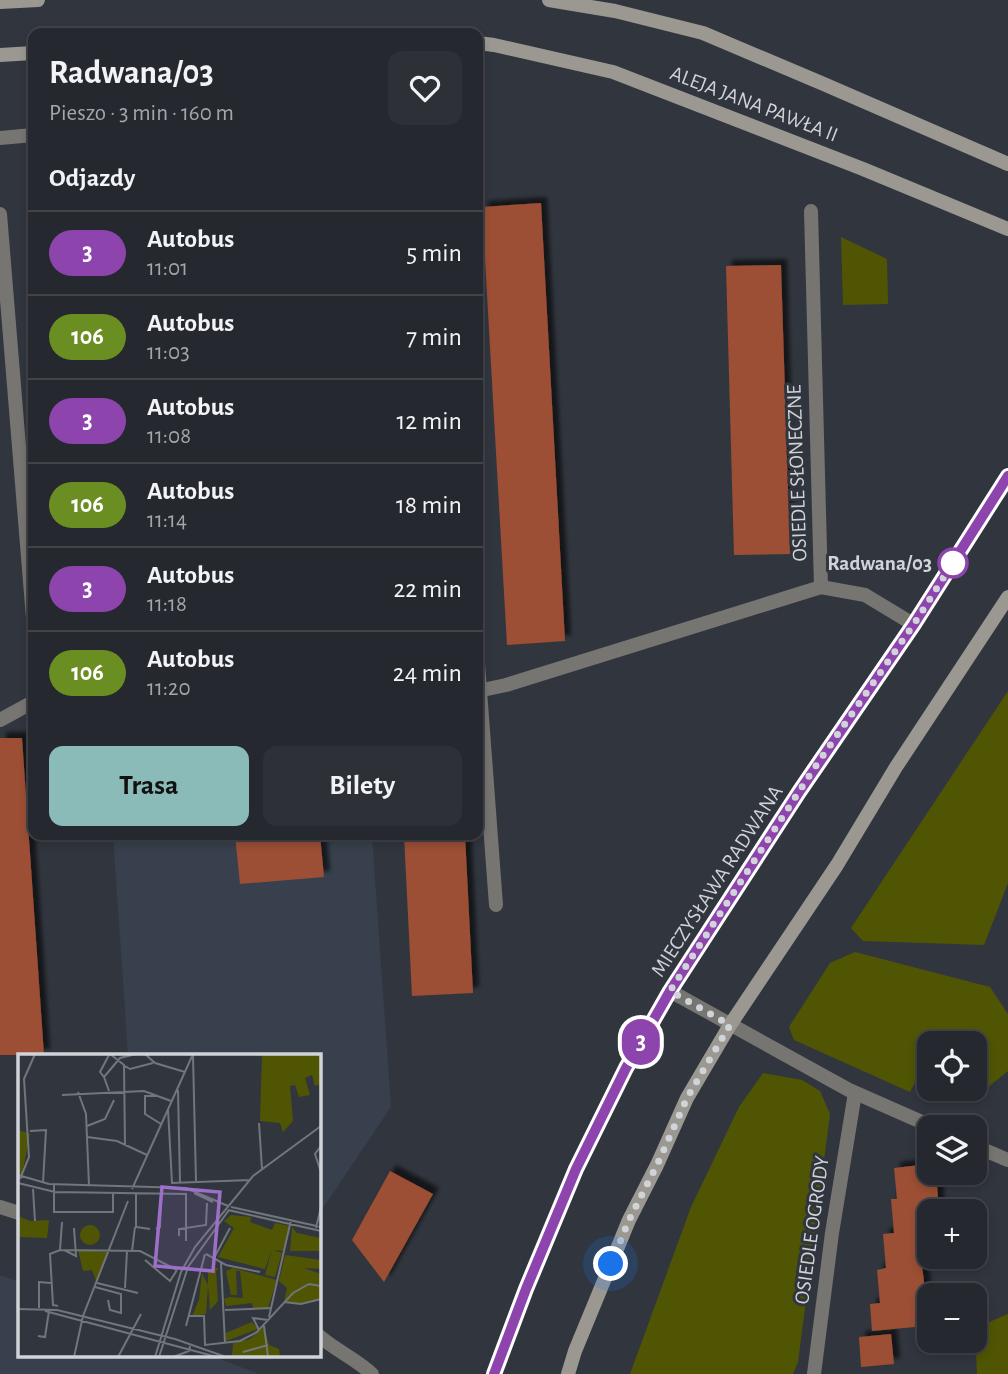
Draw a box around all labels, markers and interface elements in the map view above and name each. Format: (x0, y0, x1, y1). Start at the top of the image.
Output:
button: heart (388, 51, 462, 125)
text: Radwana/03 (49, 57, 214, 90)
street label: ALEJA JANA PAWŁA II (667, 62, 841, 146)
text: Pieszo · 3 min · 160 m (49, 102, 234, 125)
text: Odjazdy (49, 165, 135, 191)
text: Autobus (147, 226, 234, 252)
text: 5 min (406, 240, 462, 266)
text: 3 (82, 241, 93, 265)
text: 11:01 (147, 257, 188, 280)
text: Autobus (147, 310, 234, 336)
text: 7 min (406, 324, 462, 350)
text: 106 (71, 325, 104, 349)
text: 11:03 (147, 341, 190, 364)
street label: OSIEDLE SŁONECZNE (783, 384, 811, 562)
text: Autobus (147, 394, 234, 420)
text: 12 min (396, 408, 462, 434)
text: 3 (82, 409, 93, 433)
text: 11:08 (147, 425, 191, 448)
text: Autobus (147, 478, 234, 504)
text: 18 min (396, 492, 462, 518)
text: 106 (71, 493, 104, 517)
text: 11:14 (147, 509, 187, 532)
marker: Radwana/03 (938, 548, 968, 578)
place label: Radwana/03 (827, 553, 932, 574)
text: Autobus (147, 562, 234, 588)
text: 22 min (394, 576, 462, 602)
text: 3 (82, 577, 93, 601)
text: 11:18 (147, 593, 187, 616)
text: Autobus (147, 646, 234, 672)
text: 24 min (393, 660, 462, 686)
text: 106 (71, 661, 104, 685)
text: 11:20 (147, 677, 191, 700)
button: Trasa (49, 746, 249, 826)
button: Bilety (263, 746, 462, 826)
street label: MIECZYSŁAWA RADWANA (647, 782, 787, 980)
line badge: 3 (618, 1019, 664, 1065)
text: 3 (636, 1030, 646, 1054)
map controls (917, 1031, 987, 1353)
button: locate (917, 1031, 987, 1101)
inset map (18, 1054, 320, 1356)
button: layers (917, 1115, 987, 1185)
street label: OSIEDLE OGRODY (791, 1154, 833, 1306)
button: + (917, 1199, 987, 1269)
your location (593, 1246, 628, 1281)
button: − (917, 1283, 987, 1353)

